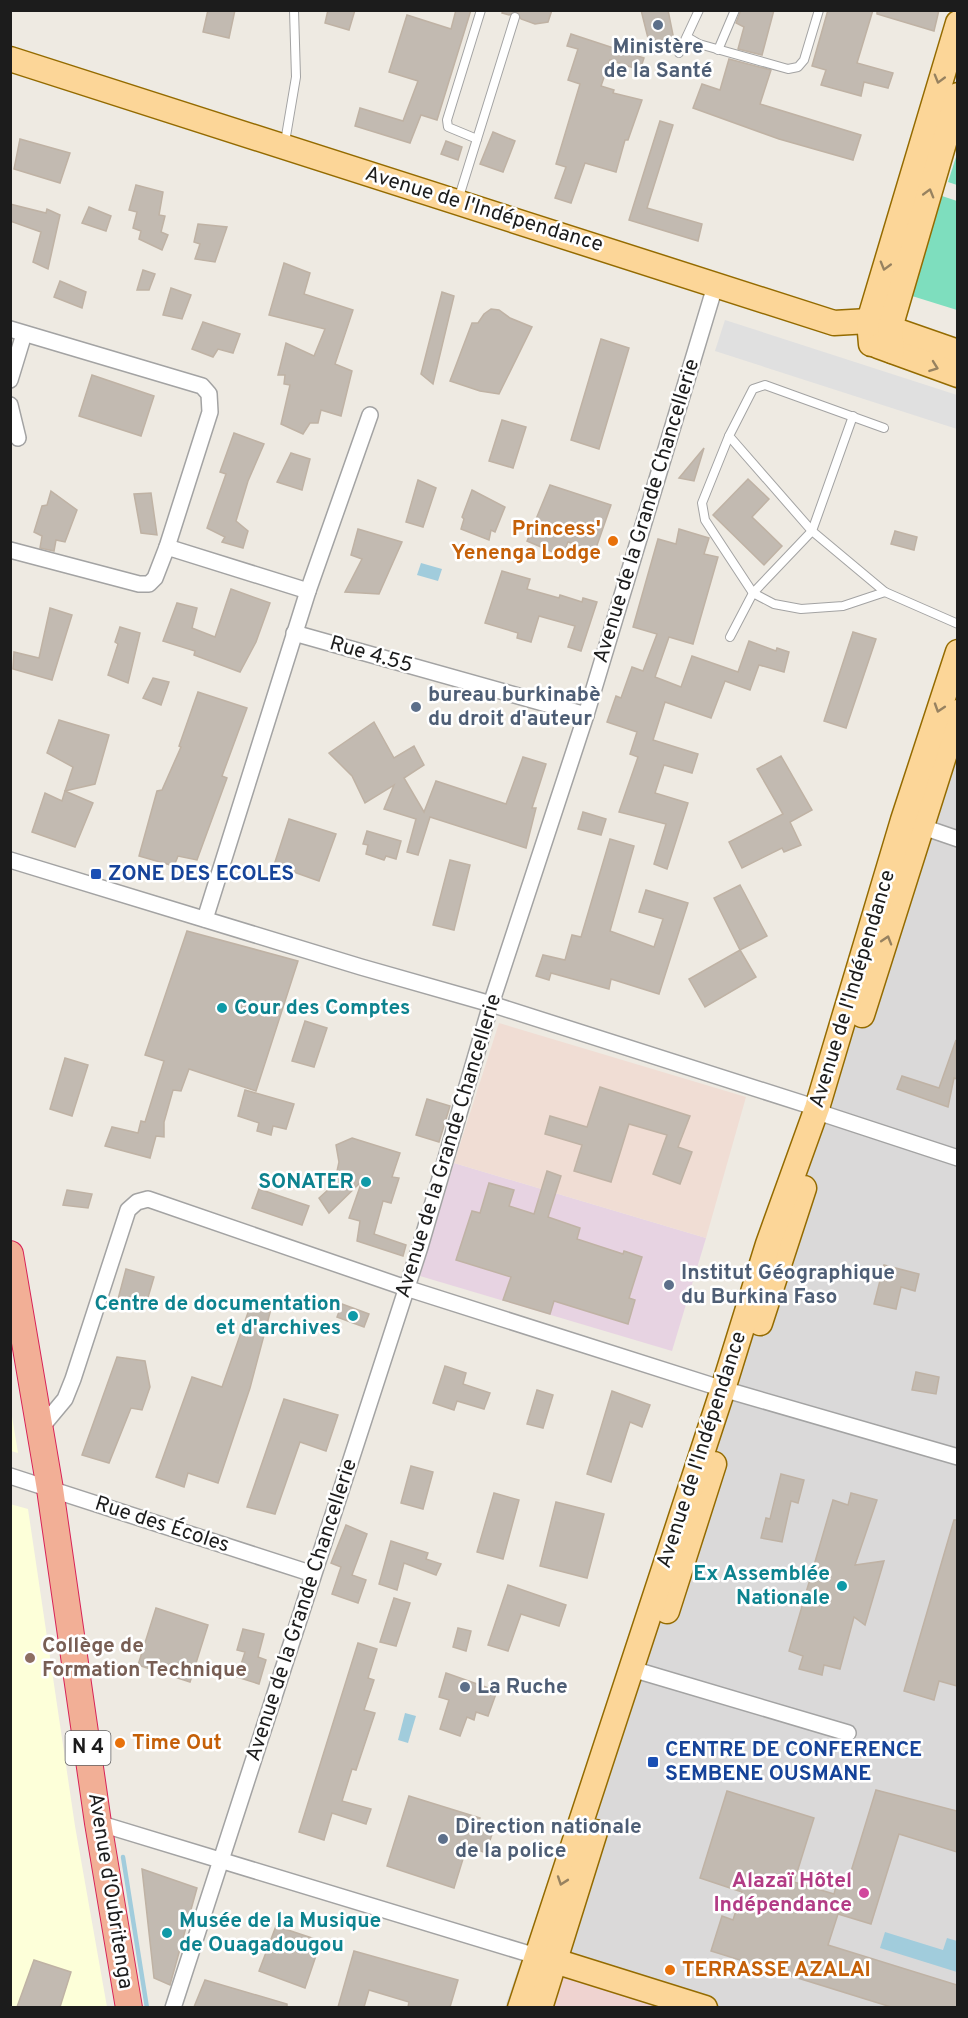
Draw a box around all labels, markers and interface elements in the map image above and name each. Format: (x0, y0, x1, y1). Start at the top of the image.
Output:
marker: Ministère de la Santé (651, 18, 665, 32)
place label: Ministère de la Santé (604, 34, 712, 85)
one-way arrow (934, 73, 946, 83)
street label: Avenue de l'Indépendance (362, 161, 606, 259)
one-way arrow (922, 188, 934, 199)
one-way arrow (880, 260, 892, 271)
street label: Avenue de la Grande Chancellerie (588, 356, 706, 666)
one-way arrow (928, 359, 939, 372)
place label: Princess' Yenenga Lodge (451, 516, 601, 567)
marker: Princess' Yenenga Lodge (606, 534, 620, 548)
street label: Rue 4.55 (326, 630, 416, 680)
place label: bureau burkinabè du droit d'auteur (428, 682, 601, 733)
marker: bureau burkinabè du droit d'auteur (409, 700, 423, 714)
one-way arrow (934, 702, 947, 713)
place label: ZONE DES ECOLES (108, 861, 294, 888)
marker: ZONE DES ECOLES (89, 867, 103, 881)
street label: Avenue de l'Indépendance (804, 867, 902, 1111)
one-way arrow (880, 935, 893, 946)
street label: Avenue de la Grande Chancellerie (390, 991, 508, 1301)
place label: Cour des Comptes (234, 995, 410, 1022)
marker: Cour des Comptes (215, 1001, 229, 1015)
place label: SONATER (258, 1169, 354, 1196)
marker: SONATER (359, 1175, 373, 1189)
place label: Institut Géographique du Burkina Faso (681, 1260, 895, 1311)
marker: Institut Géographique du Burkina Faso (662, 1278, 676, 1292)
place label: Centre de documentation et d'archives (95, 1291, 341, 1342)
marker: Centre de documentation et d'archives (346, 1309, 360, 1323)
street label: Avenue de l'Indépendance (651, 1328, 753, 1572)
street label: Avenue de la Grande Chancellerie (240, 1455, 364, 1765)
street label: Rue des Écoles (91, 1490, 233, 1559)
place label: Ex Assemblée Nationale (693, 1561, 830, 1612)
marker: Ex Assemblée Nationale (835, 1579, 849, 1593)
place label: Collège de Formation Technique (42, 1633, 247, 1684)
marker: Collège de Formation Technique (23, 1651, 37, 1665)
place label: La Ruche (477, 1674, 568, 1701)
marker: La Ruche (458, 1680, 472, 1694)
place label: Time Out (132, 1730, 222, 1757)
road number: N 4 (66, 1731, 110, 1765)
marker: Time Out (113, 1736, 127, 1750)
place label: CENTRE DE CONFERENCE SEMBENE OUSMANE (665, 1737, 922, 1788)
marker: CENTRE DE CONFERENCE SEMBENE OUSMANE (646, 1755, 660, 1769)
street label: Avenue d'Oubritenga (81, 1791, 139, 1991)
place label: Direction nationale de la police (455, 1814, 642, 1865)
marker: Direction nationale de la police (436, 1832, 450, 1846)
place label: Alazaï Hôtel Indépendance (713, 1868, 852, 1919)
one-way arrow (556, 1876, 569, 1886)
marker: Alazaï Hôtel Indépendance (857, 1886, 871, 1900)
place label: Musée de la Musique de Ouagadougou (179, 1908, 381, 1959)
marker: Musée de la Musique de Ouagadougou (160, 1926, 174, 1940)
place label: TERRASSE AZALAI (682, 1957, 871, 1984)
marker: TERRASSE AZALAI (663, 1963, 677, 1977)

